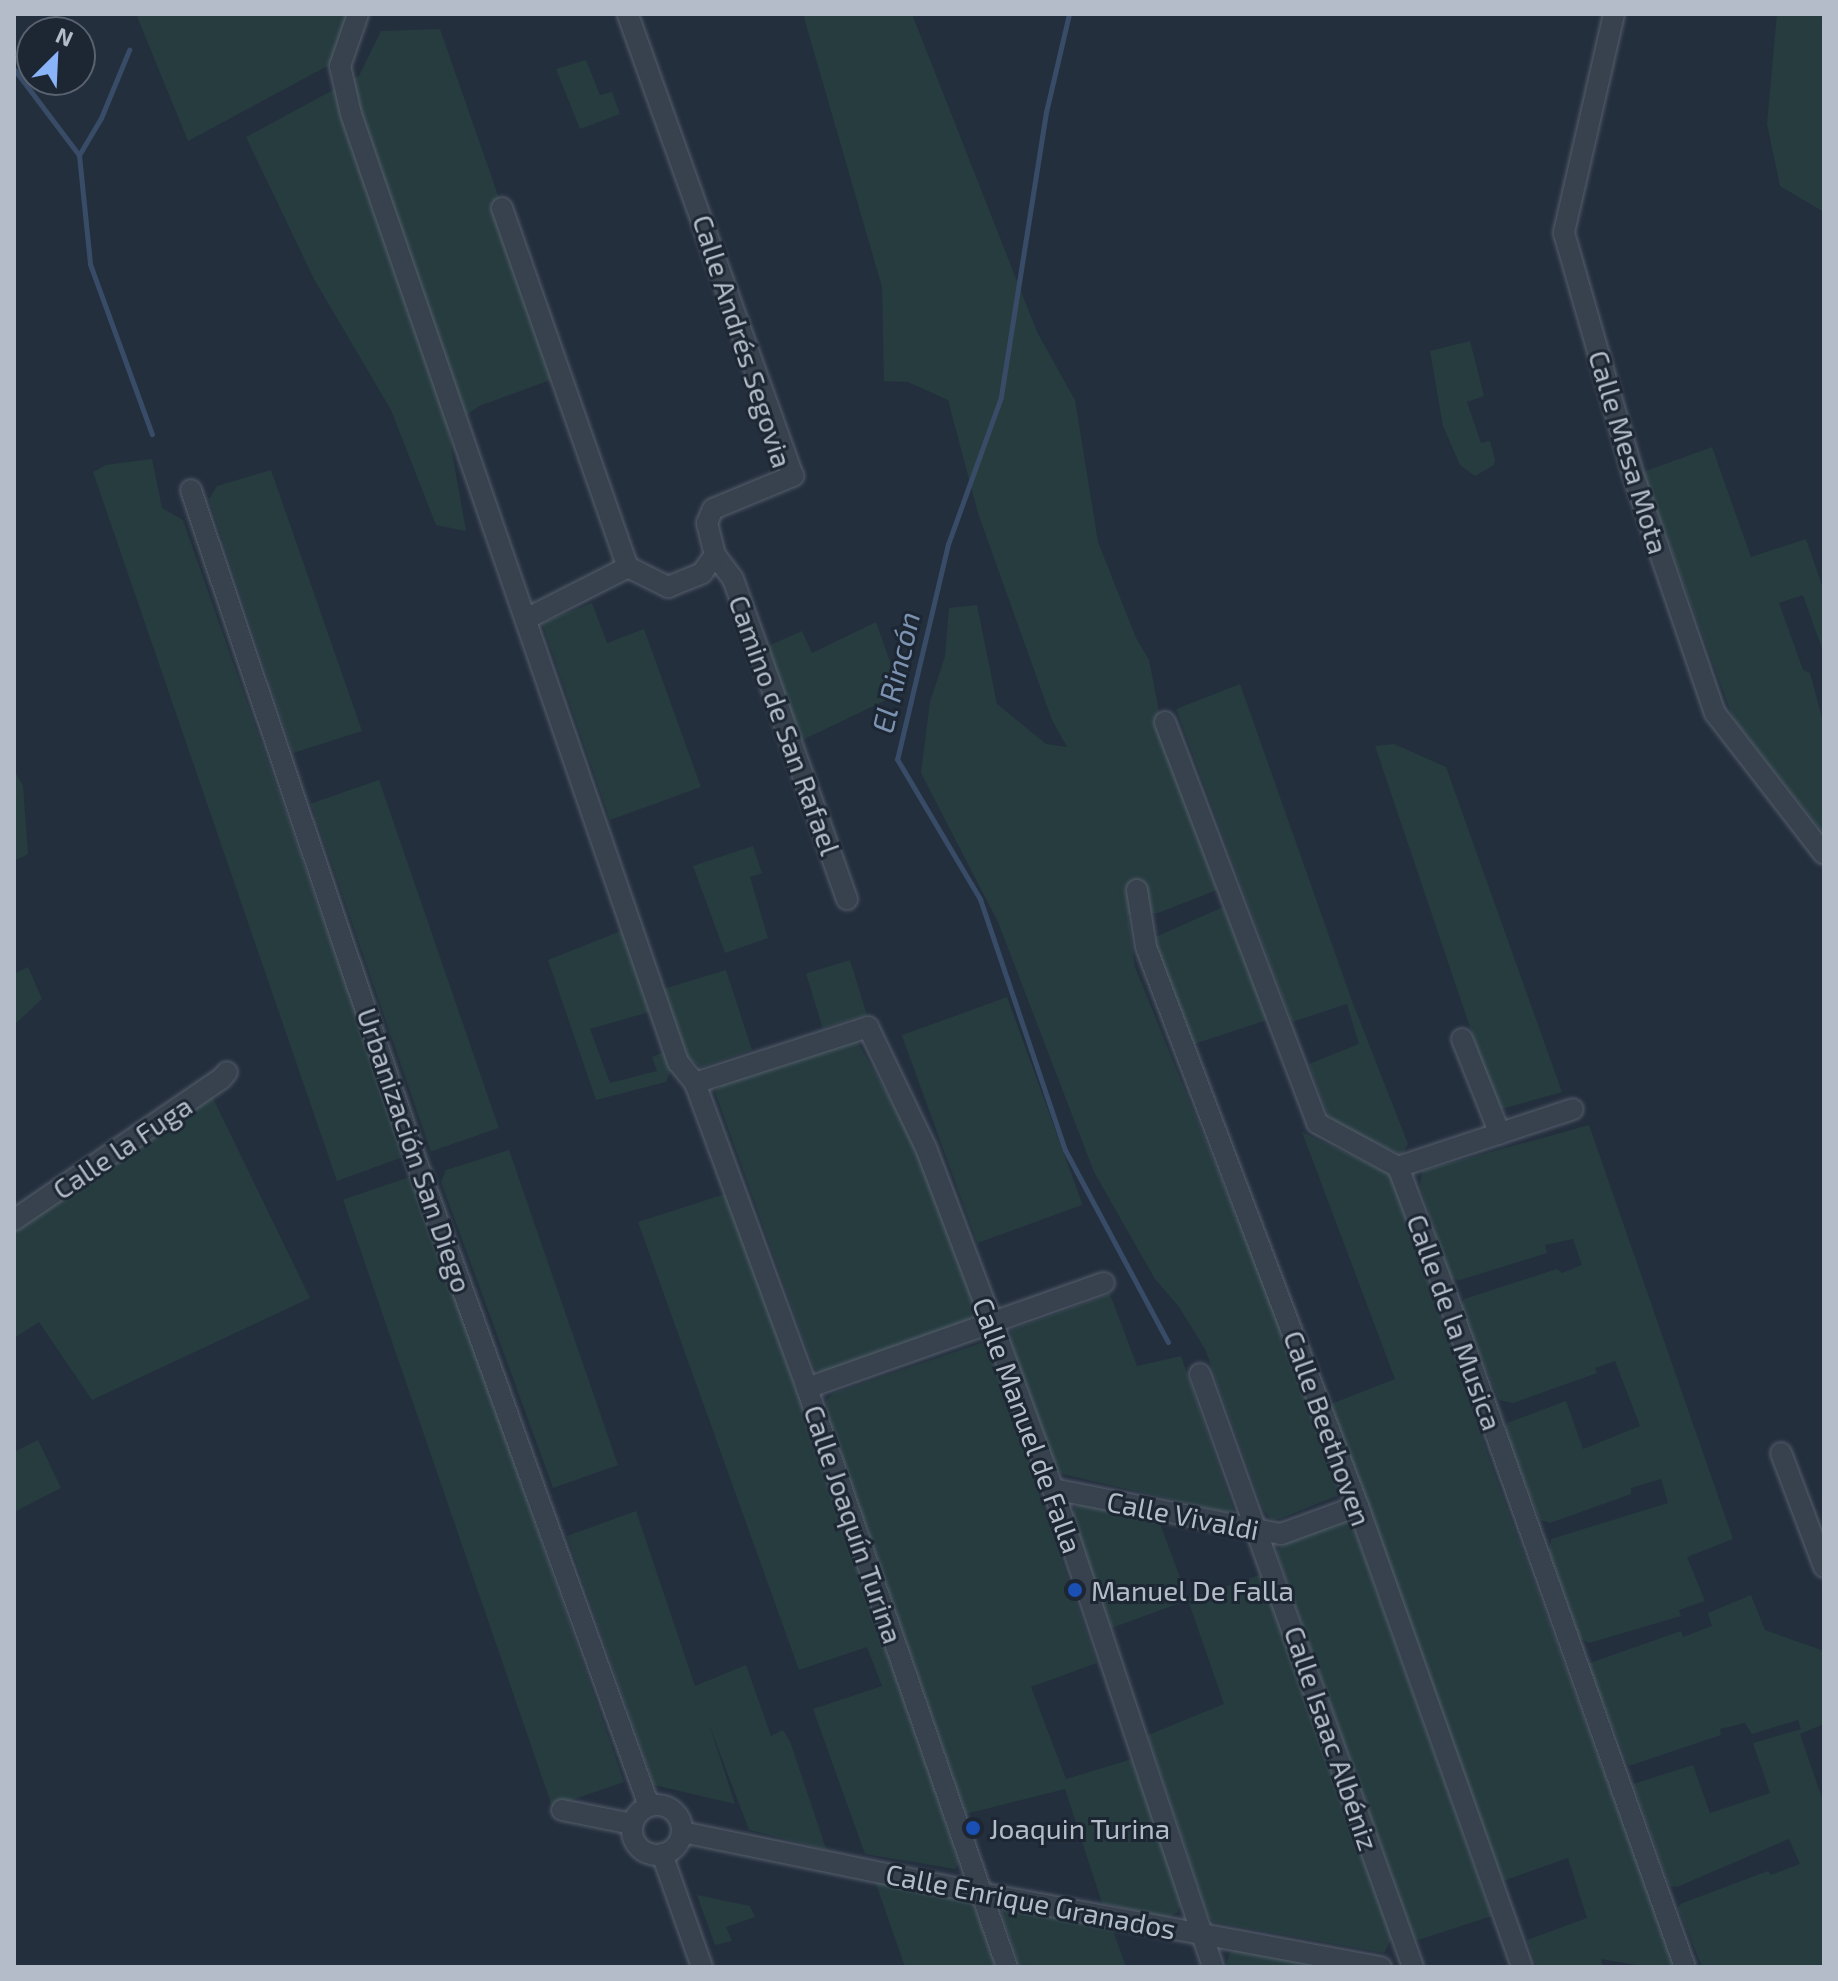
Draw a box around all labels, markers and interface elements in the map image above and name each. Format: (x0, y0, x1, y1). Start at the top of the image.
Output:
north arrow (16, 16, 96, 96)
text: N (52, 21, 77, 51)
street label: Calle Andrés Segovia (686, 210, 800, 472)
street label: Calle Mesa Mota (1582, 346, 1676, 558)
street label: Camino de San Rafael (722, 590, 848, 860)
water label: El Rincón (864, 608, 926, 736)
street label: Urbanización San Diego (350, 1003, 480, 1297)
street label: Calle la Fuga (46, 1088, 198, 1206)
street label: Calle de la Musica (1400, 1209, 1510, 1435)
street label: Calle Manuel de Falla (966, 1292, 1090, 1558)
street label: Calle Beethoven (1277, 1326, 1379, 1530)
street label: Calle Joaquín Turina (797, 1400, 911, 1648)
street label: Calle Vivaldi (1104, 1484, 1262, 1546)
place label: Manuel De Falla (1091, 1573, 1294, 1607)
marker: Manuel De Falla (1066, 1581, 1084, 1599)
street label: Calle Isaac Albéniz (1278, 1621, 1386, 1855)
place label: Joaquin Turina (989, 1811, 1171, 1845)
marker: Joaquin Turina (964, 1819, 982, 1837)
street label: Calle Enrique Granados (883, 1856, 1179, 1946)

